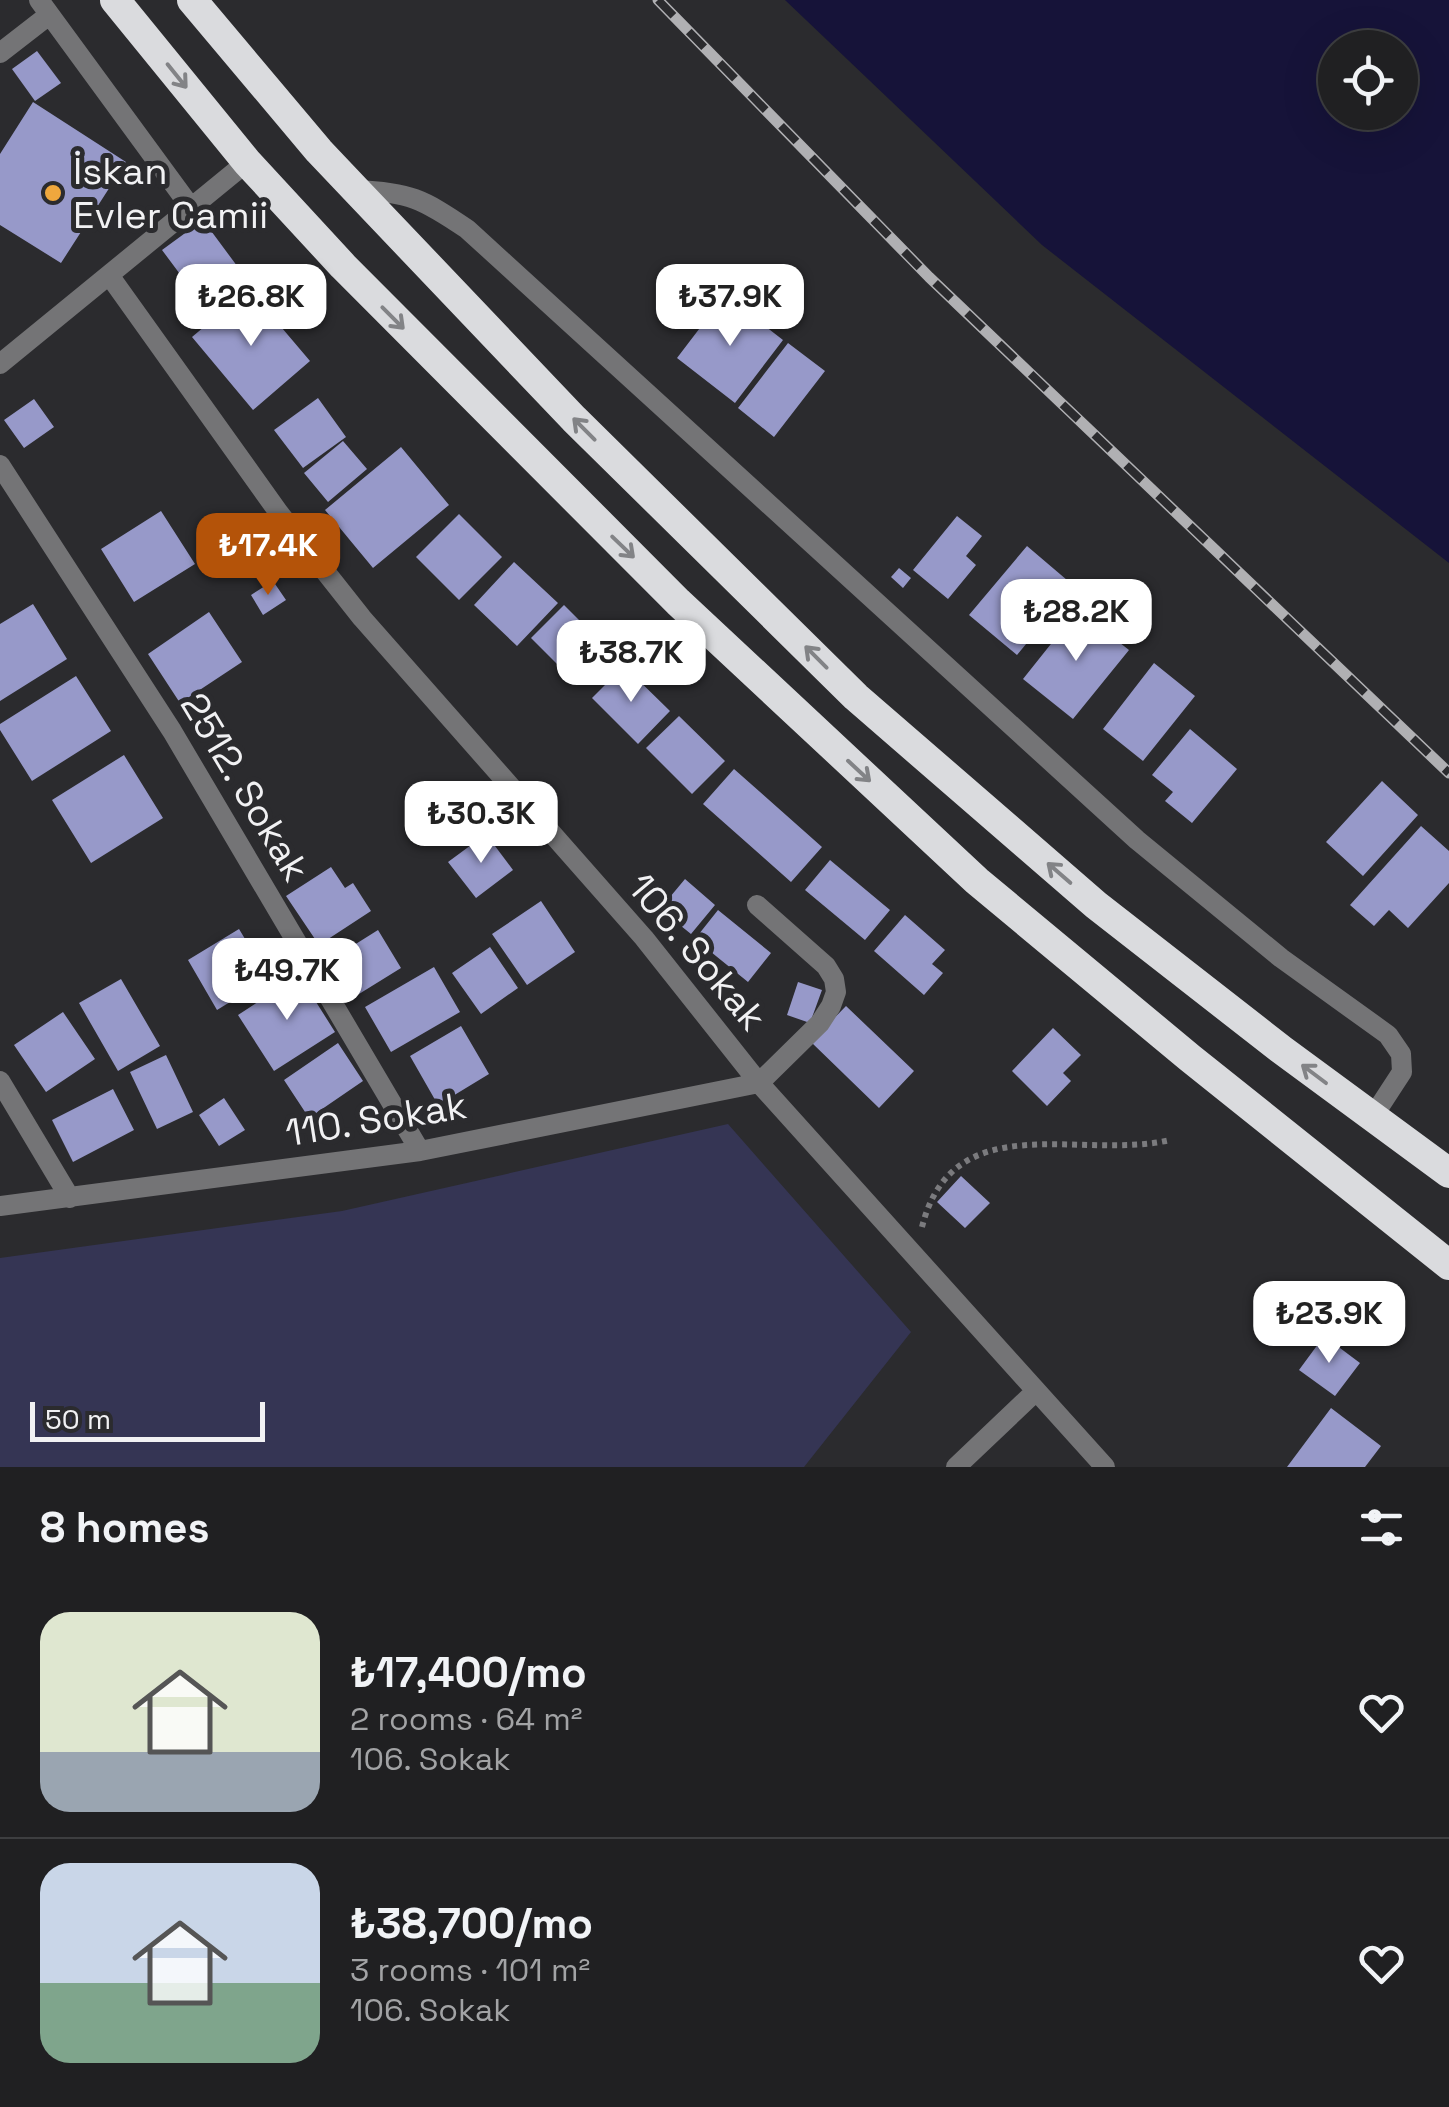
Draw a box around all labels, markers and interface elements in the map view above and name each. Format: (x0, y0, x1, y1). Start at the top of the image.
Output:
map controls (1318, 30, 1418, 130)
button: locate (1318, 30, 1418, 130)
one-way arrow (166, 62, 188, 88)
place label: İskan Evler Camii (73, 147, 268, 239)
marker: İskan Evler Camii (42, 182, 64, 204)
pin: ₺26.8K (170, 264, 332, 349)
pin: ₺37.9K (649, 264, 811, 349)
text: ₺26.8K (197, 276, 305, 316)
text: ₺37.9K (678, 276, 782, 316)
one-way arrow (381, 305, 405, 329)
one-way arrow (573, 417, 597, 441)
pin: ₺17.4K (187, 513, 349, 598)
text: ₺17.4K (218, 525, 318, 565)
one-way arrow (610, 535, 634, 559)
pin: ₺28.2K (995, 579, 1157, 664)
text: ₺28.2K (1023, 591, 1129, 631)
pin: ₺38.7K (550, 620, 712, 705)
text: ₺38.7K (579, 632, 683, 672)
one-way arrow (804, 645, 828, 669)
street label: 2512. Sokak (170, 684, 320, 890)
one-way arrow (846, 759, 871, 782)
pin: ₺30.3K (400, 781, 562, 866)
text: ₺30.3K (427, 793, 535, 833)
one-way arrow (1046, 862, 1072, 884)
street label: 106. Sokak (617, 864, 777, 1040)
pin: ₺49.7K (206, 938, 368, 1023)
text: ₺49.7K (234, 950, 340, 990)
one-way arrow (1301, 1064, 1328, 1085)
street label: 110. Sokak (282, 1081, 470, 1157)
pin: ₺23.9K (1248, 1281, 1410, 1366)
text: ₺23.9K (1275, 1293, 1383, 1333)
scale bar (30, 1397, 265, 1442)
text: 50 m (45, 1401, 111, 1437)
icon: filters (1354, 1500, 1409, 1555)
text: 8 homes (40, 1501, 210, 1554)
text: ₺17,400/mo (350, 1646, 587, 1699)
icon: home (120, 1652, 240, 1772)
icon: heart (1354, 1685, 1409, 1740)
text: 2 rooms · 64 m² (350, 1699, 582, 1739)
text: 106. Sokak (350, 1739, 511, 1779)
text: ₺38,700/mo (350, 1897, 593, 1950)
icon: home (120, 1903, 240, 2023)
icon: heart (1354, 1936, 1409, 1991)
text: 3 rooms · 101 m² (350, 1950, 590, 1990)
text: 106. Sokak (350, 1990, 511, 2030)

